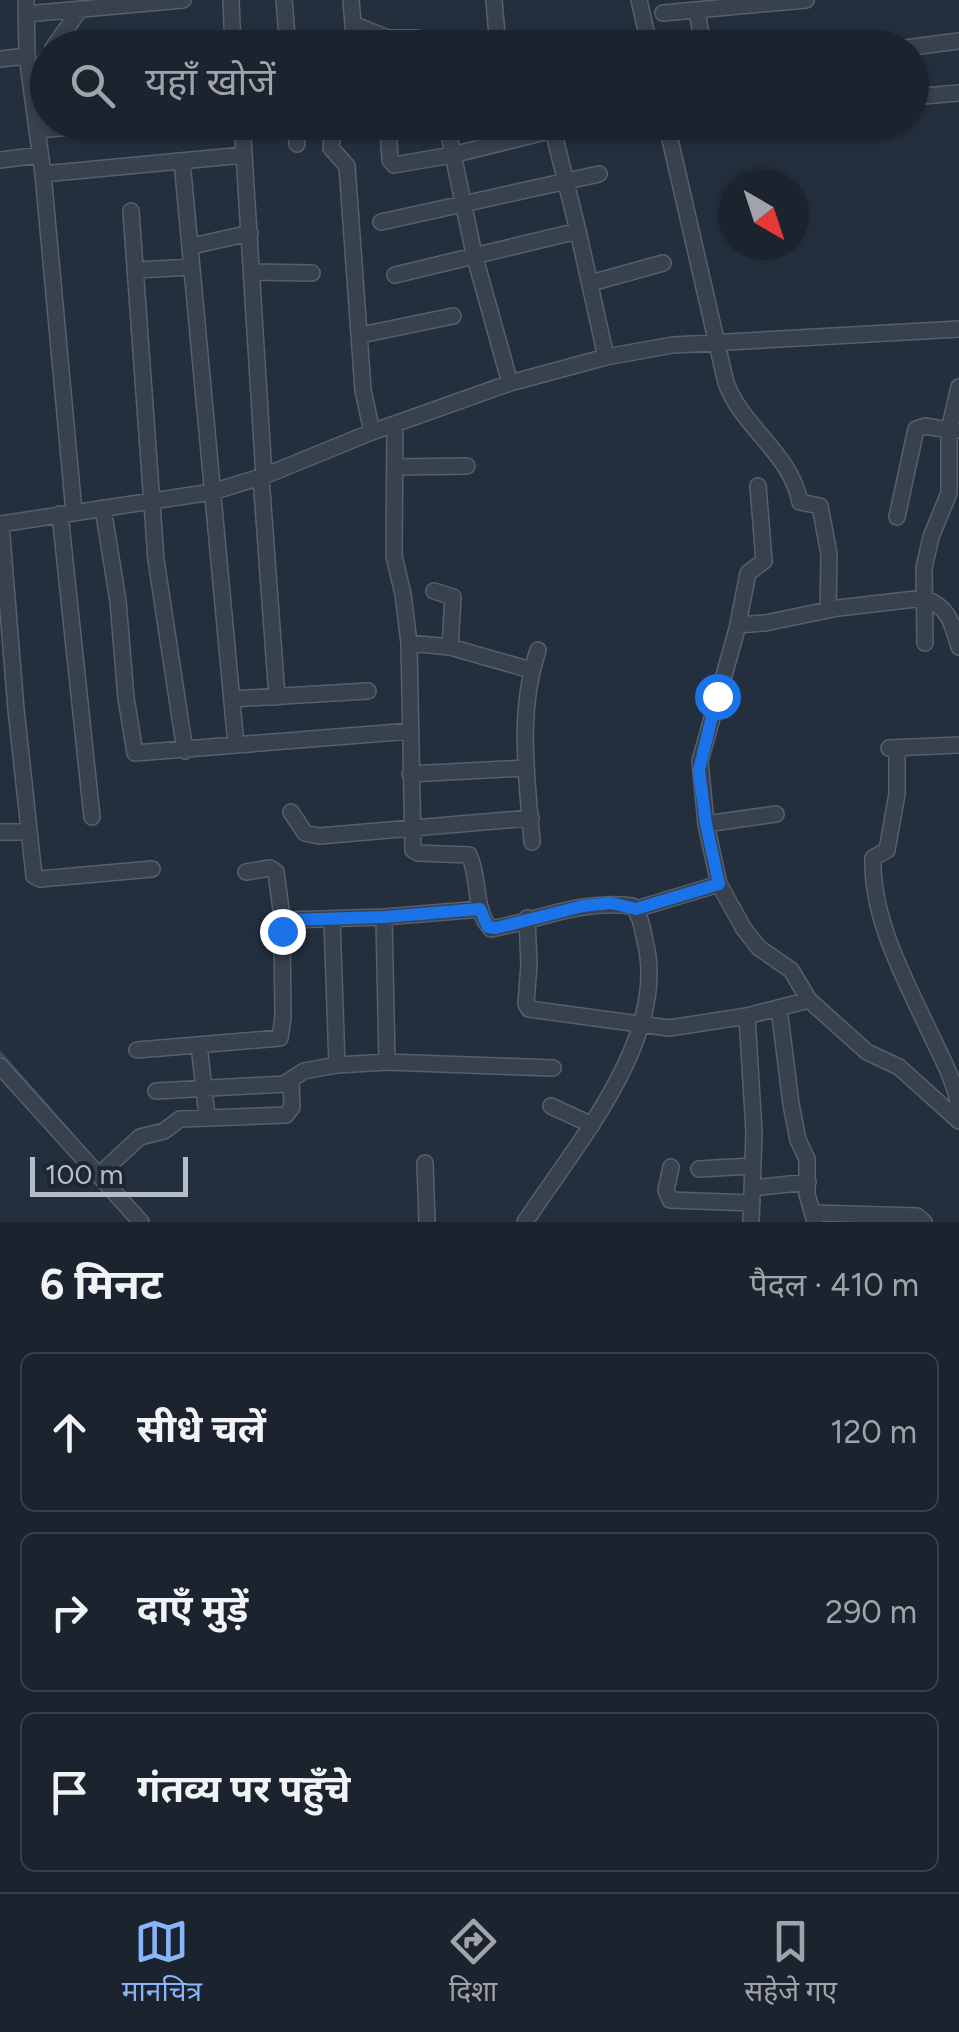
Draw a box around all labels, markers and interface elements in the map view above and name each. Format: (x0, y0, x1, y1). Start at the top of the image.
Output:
search box (30, 30, 929, 140)
icon: search (65, 58, 120, 113)
text: यहाँ खोजें (145, 59, 276, 105)
north arrow (719, 170, 809, 260)
route start (695, 674, 741, 720)
route end (260, 909, 306, 955)
scale bar (30, 1152, 188, 1196)
text: 100 m (45, 1157, 123, 1191)
text: 6 मिनट (40, 1259, 163, 1310)
text: पैदल · 410 m (749, 1266, 919, 1304)
icon: ahead (42, 1405, 97, 1460)
text: सीधे चलें (137, 1406, 266, 1452)
text: 120 m (830, 1413, 917, 1451)
icon: right (42, 1585, 97, 1640)
text: दाएँ मुड़ें (137, 1586, 248, 1632)
text: 290 m (825, 1593, 917, 1631)
icon: arrive (42, 1765, 97, 1820)
text: गंतव्य पर पहुँचे (137, 1766, 350, 1812)
tab: मानचित्र (122, 1914, 202, 2012)
tab: दिशा (446, 1914, 501, 2012)
tab: सहेजे गए (744, 1914, 837, 2012)

